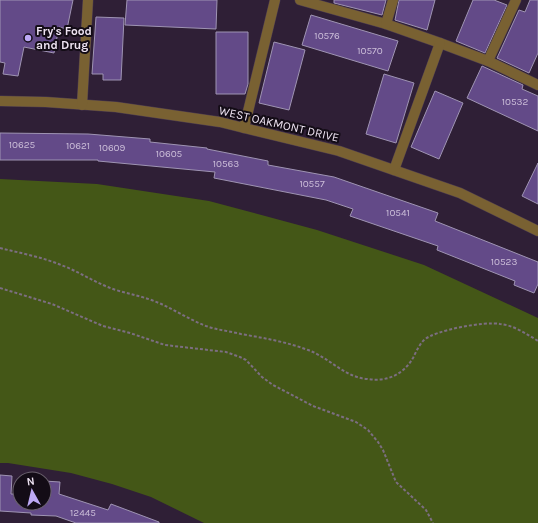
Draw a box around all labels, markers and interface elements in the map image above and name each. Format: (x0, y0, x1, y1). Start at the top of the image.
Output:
place label: Fry's Food and Drug (36, 24, 92, 52)
house number: 10576 (314, 30, 340, 42)
marker: Fry's Food and Drug (23, 33, 33, 43)
house number: 10570 (357, 45, 383, 57)
house number: 10532 (502, 96, 528, 108)
street label: WEST OAKMONT DRIVE (218, 103, 340, 145)
house number: 10625 (9, 139, 36, 151)
house number: 10621 (66, 140, 90, 152)
house number: 10609 (99, 142, 126, 154)
house number: 10605 (156, 148, 183, 160)
house number: 10563 (213, 158, 239, 170)
house number: 10557 (299, 178, 325, 190)
house number: 10541 (386, 207, 410, 219)
house number: 10523 (491, 256, 517, 268)
north arrow (12, 471, 52, 511)
text: N (26, 475, 35, 489)
house number: 12445 (70, 507, 96, 519)

